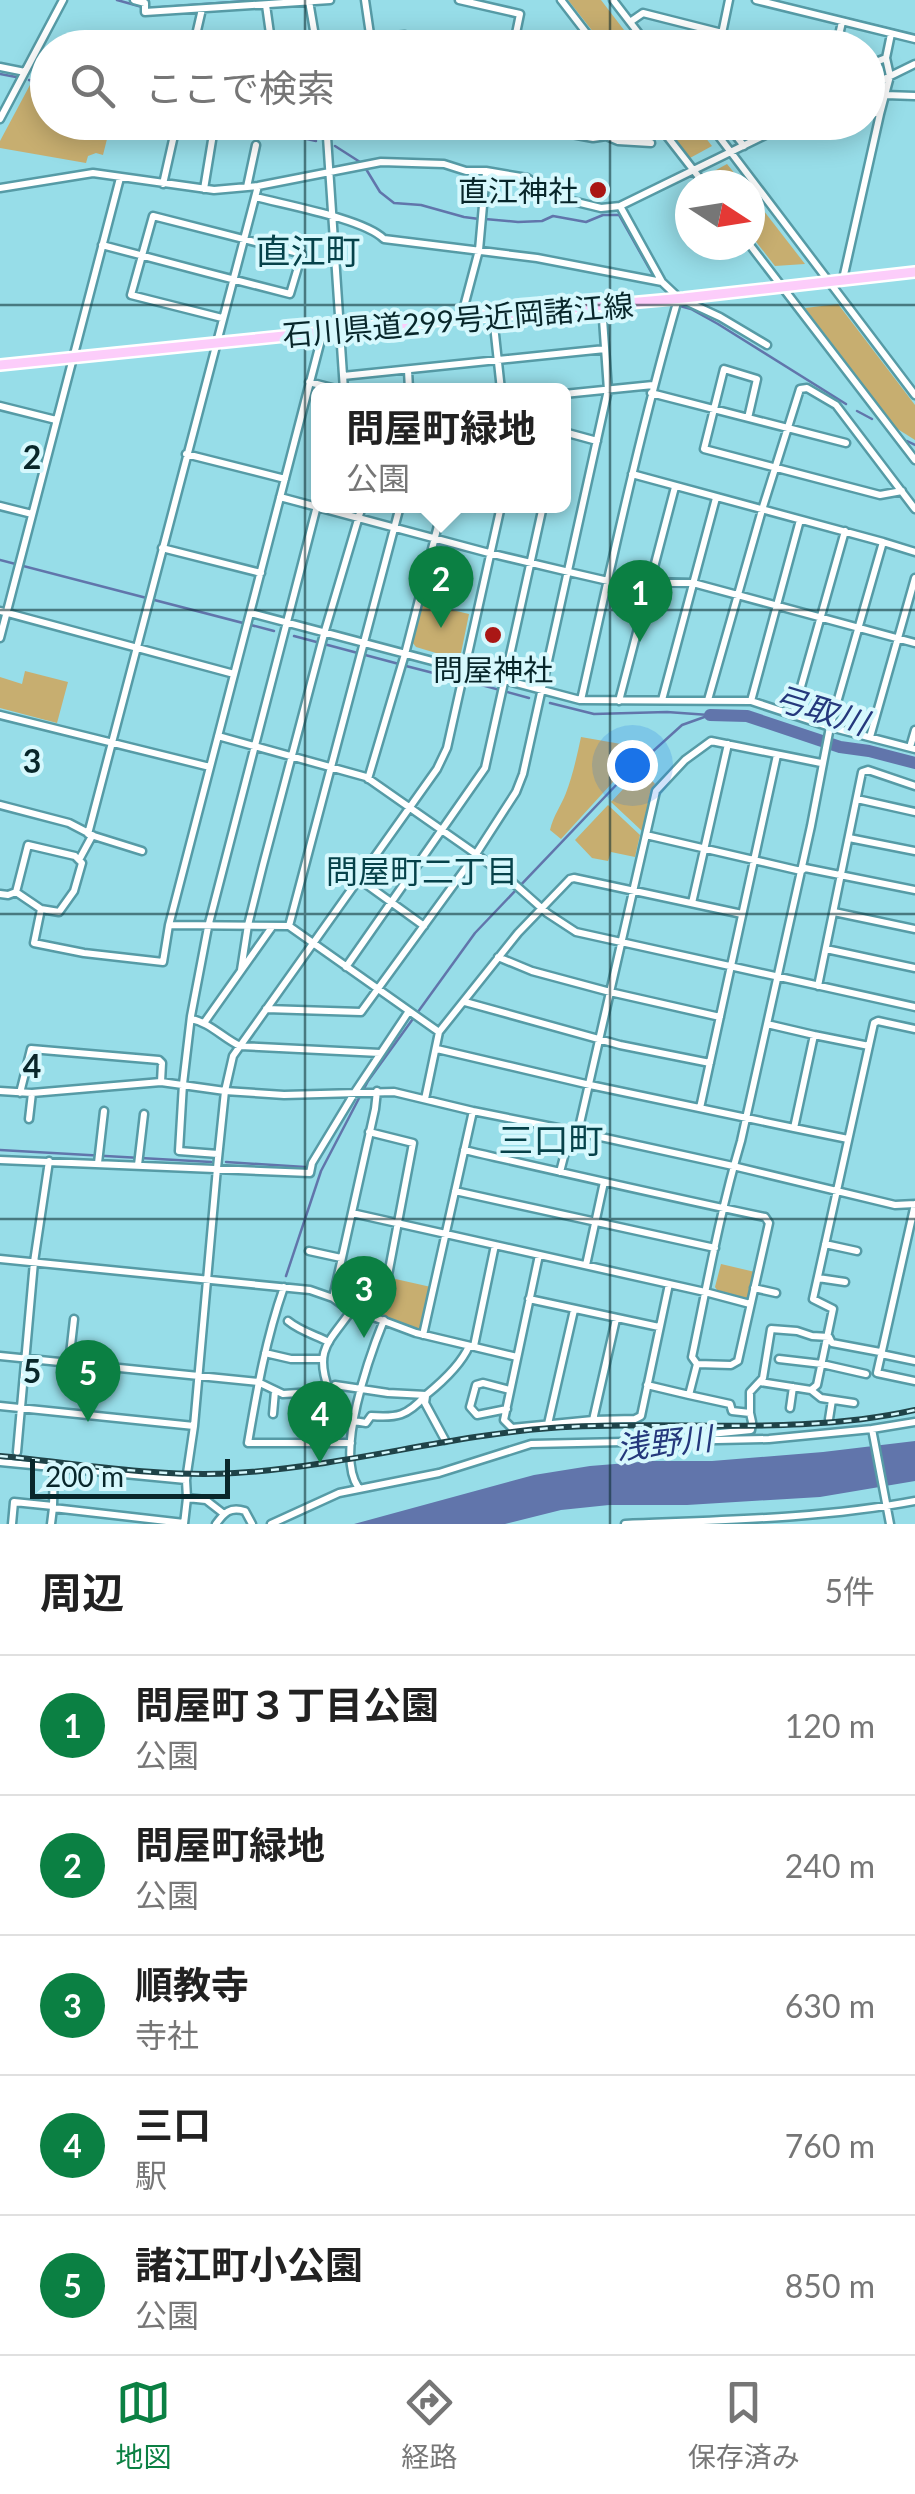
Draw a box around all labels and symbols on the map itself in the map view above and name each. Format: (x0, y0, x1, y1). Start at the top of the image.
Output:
north arrow (675, 170, 765, 260)
place label: 直江神社 (458, 172, 578, 208)
marker: 直江神社 (587, 179, 609, 201)
district label: 直江町 (255, 229, 361, 271)
street label: 石川県道299号近岡諸江線 (281, 286, 635, 352)
text: 2 (23, 437, 41, 476)
pin: 2 (408, 546, 474, 628)
pin: 1 (608, 560, 672, 642)
marker: 問屋神社 (482, 624, 504, 646)
place label: 問屋神社 (433, 651, 553, 687)
water label: 弓取川 (769, 676, 875, 743)
your location (607, 740, 658, 791)
text: 3 (23, 741, 41, 780)
district label: 問屋町二丁目 (326, 851, 518, 890)
text: 4 (23, 1046, 41, 1085)
district label: 三口町 (498, 1118, 604, 1160)
pin: 3 (332, 1256, 396, 1338)
pin: 5 (56, 1340, 120, 1422)
text: 5 (23, 1351, 41, 1390)
pin: 4 (288, 1380, 352, 1463)
water label: 浅野川 (614, 1417, 717, 1466)
scale bar (30, 1454, 230, 1498)

